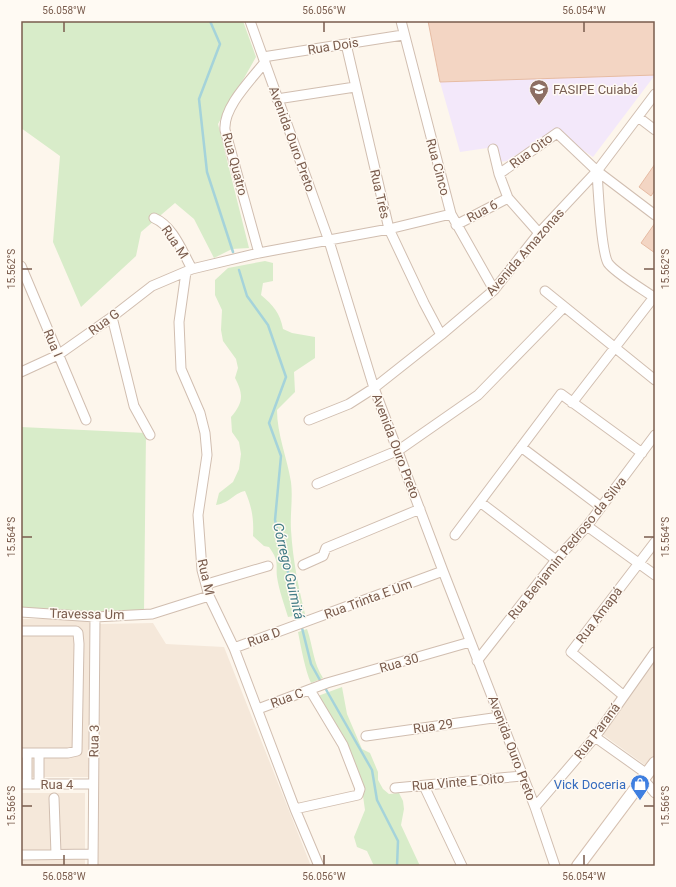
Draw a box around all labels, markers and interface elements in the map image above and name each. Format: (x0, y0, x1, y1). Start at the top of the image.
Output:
text: 56.058°W (42, 5, 86, 16)
text: 56.056°W (302, 5, 346, 16)
text: 56.054°W (562, 5, 606, 16)
street label: Rua Dois (306, 35, 360, 57)
school or university icon: FASIPE Cuiabá (528, 78, 550, 106)
place label: FASIPE Cuiabá (553, 82, 638, 97)
street label: Avenida Ouro Preto (266, 84, 318, 194)
street label: Rua Oito (507, 130, 555, 172)
street label: Rua Quatro (219, 131, 251, 197)
street label: Rua Cinco (423, 137, 453, 197)
street label: Rua Três (367, 168, 393, 221)
street label: Rua 6 (464, 197, 500, 225)
street label: Avenida Amazonas (483, 205, 567, 299)
street label: Rua M (158, 223, 192, 261)
text: 15.562°S (6, 249, 17, 289)
text: 15.562°S (660, 249, 671, 289)
street label: Rua G (86, 306, 122, 338)
street label: Rua I (40, 327, 66, 359)
street label: Avenida Ouro Preto (369, 391, 423, 501)
street label: Rua Benjamin Pedroso da Silva (505, 474, 629, 622)
text: 15.564°S (6, 517, 17, 557)
text: 15.564°S (660, 517, 671, 557)
water label: Córrego Guimitá (270, 521, 308, 621)
street label: Rua M (195, 557, 217, 597)
street label: Rua Trinta E Um (322, 576, 414, 622)
street label: Rua Amapá (573, 584, 625, 646)
street label: Travessa Um (49, 606, 125, 622)
street label: Rua D (245, 624, 283, 650)
street label: Rua 30 (378, 650, 420, 676)
street label: Rua C (268, 685, 306, 711)
street label: Avenida Ouro Preto (485, 693, 539, 803)
street label: Rua Paraná (571, 700, 623, 762)
street label: Rua 29 (412, 716, 454, 736)
street label: Rua 3 (86, 724, 102, 758)
street label: Rua Vinte E Oito (411, 770, 505, 794)
shop icon: Vick Doceria (629, 773, 651, 801)
street label: Rua 4 (41, 777, 74, 792)
place label: Vick Doceria (554, 777, 626, 792)
text: 15.566°S (6, 786, 17, 826)
text: 15.566°S (660, 786, 671, 826)
text: 56.058°W (42, 871, 86, 882)
text: 56.056°W (302, 871, 346, 882)
text: 56.054°W (562, 871, 606, 882)

